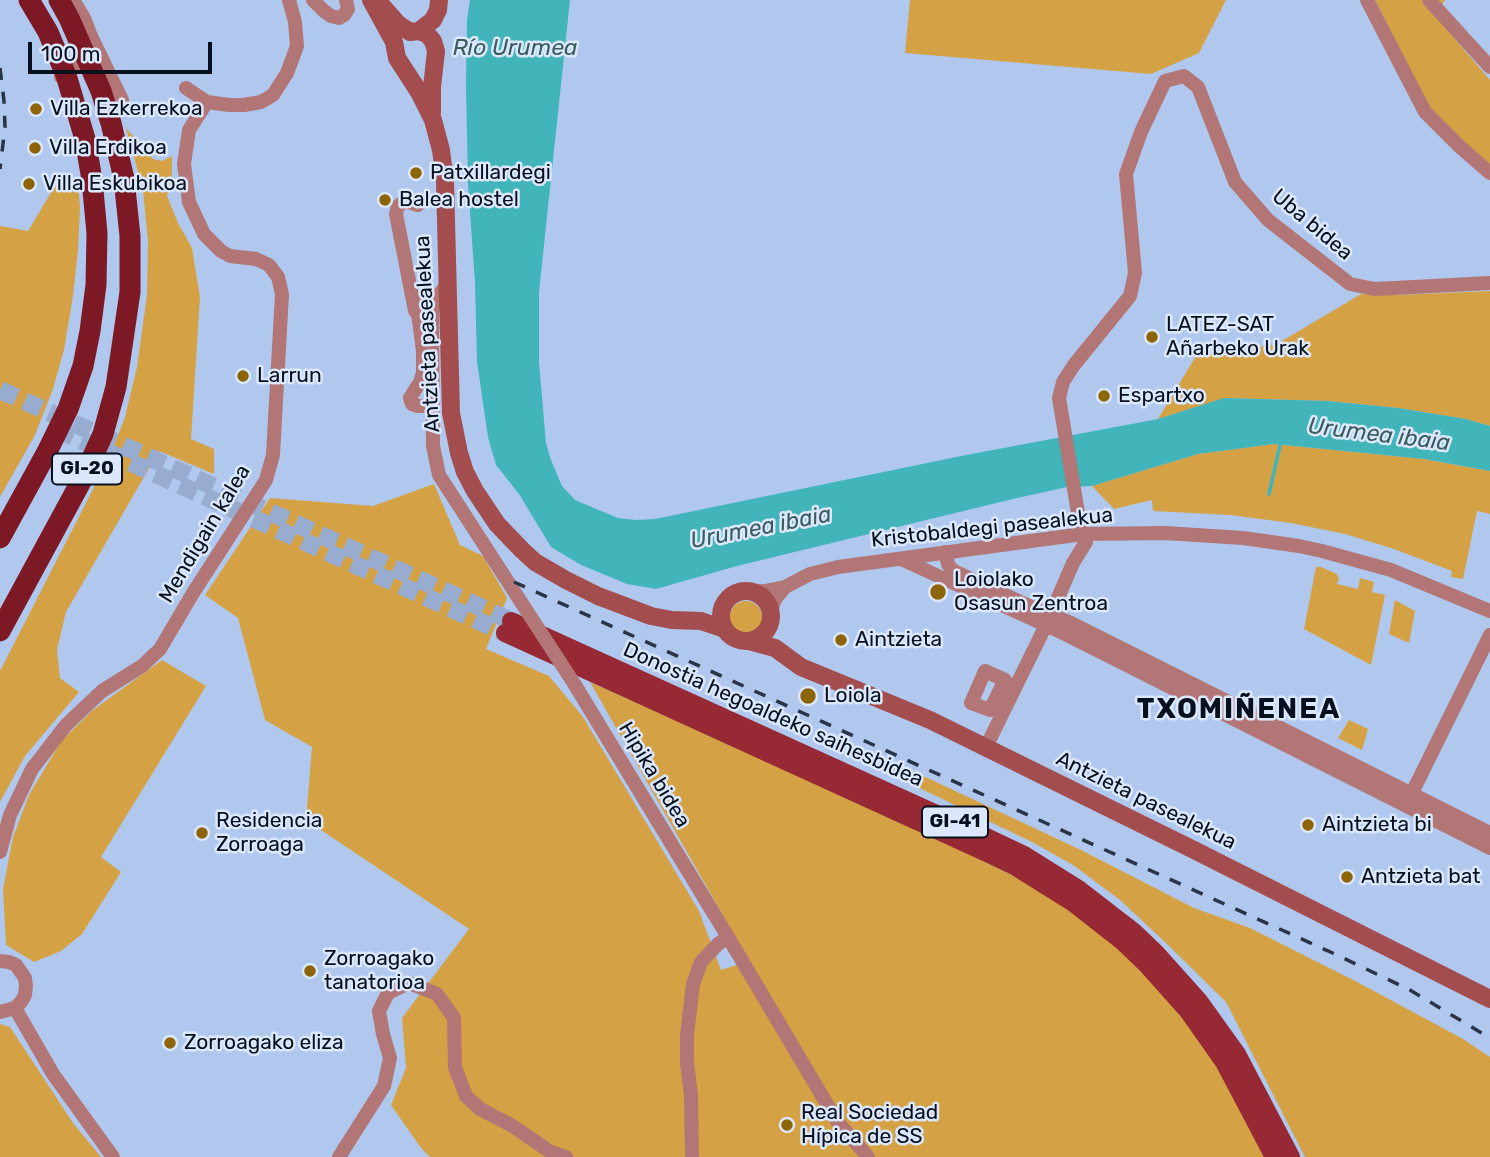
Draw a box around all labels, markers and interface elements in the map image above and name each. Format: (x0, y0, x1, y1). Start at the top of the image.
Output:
scale bar (32, 28, 215, 72)
water label: Río Urumea (452, 34, 578, 62)
text: 100 m (41, 41, 100, 66)
place label: Villa Ezkerrekoa (50, 96, 203, 122)
marker: Villa Ezkerrekoa (28, 101, 44, 117)
place label: Villa Erdikoa (49, 135, 167, 161)
marker: Villa Erdikoa (27, 140, 43, 156)
place label: Patxillardegi (430, 160, 551, 186)
marker: Patxillardegi (408, 165, 424, 181)
place label: Villa Eskubikoa (43, 171, 187, 197)
marker: Villa Eskubikoa (21, 176, 37, 192)
street label: Uba bidea (1267, 184, 1357, 266)
place label: Balea hostel (399, 187, 519, 213)
marker: Balea hostel (377, 192, 393, 208)
street label: Antzieta pasealekua (410, 235, 446, 433)
place label: LATEZ-SAT Añarbeko Urak (1166, 312, 1309, 362)
marker: LATEZ-SAT Añarbeko Urak (1144, 329, 1160, 345)
place label: Larrun (257, 363, 322, 389)
marker: Larrun (235, 368, 251, 384)
place label: Espartxo (1118, 383, 1205, 409)
marker: Espartxo (1096, 388, 1112, 404)
water label: Urumea ibaia (1306, 413, 1452, 457)
road number: GI-20 (52, 454, 122, 484)
street label: Mendigain kalea (154, 460, 256, 608)
water label: Urumea ibaia (688, 501, 834, 555)
street label: Kristobaldegi pasealekua (870, 503, 1114, 553)
place label: Loiolako Osasun Zentroa (954, 567, 1108, 617)
marker: Loiolako Osasun Zentroa (928, 582, 948, 602)
place label: Aintzieta (855, 627, 942, 653)
marker: Aintzieta (833, 632, 849, 648)
street label: Donostia hegoaldeko saihesbidea (619, 637, 927, 793)
place label: Loiola (824, 683, 881, 709)
marker: Loiola (798, 686, 818, 706)
district label: TXOMIÑENEA (1138, 693, 1340, 727)
street label: Hipika bidea (613, 718, 695, 832)
street label: Antzieta pasealekua (1052, 746, 1240, 856)
road number: GI-41 (922, 806, 988, 838)
place label: Residencia Zorroaga (216, 808, 322, 858)
place label: Aintzieta bi (1322, 812, 1432, 838)
marker: Aintzieta bi (1300, 817, 1316, 833)
marker: Residencia Zorroaga (194, 825, 210, 841)
place label: Antzieta bat (1361, 864, 1480, 890)
marker: Antzieta bat (1339, 869, 1355, 885)
place label: Zorroagako tanatorioa (324, 946, 434, 996)
marker: Zorroagako tanatorioa (302, 963, 318, 979)
place label: Zorroagako eliza (184, 1030, 344, 1056)
marker: Zorroagako eliza (162, 1035, 178, 1051)
place label: Real Sociedad Hípica de SS (801, 1100, 938, 1150)
marker: Real Sociedad Hípica de SS (779, 1117, 795, 1133)

